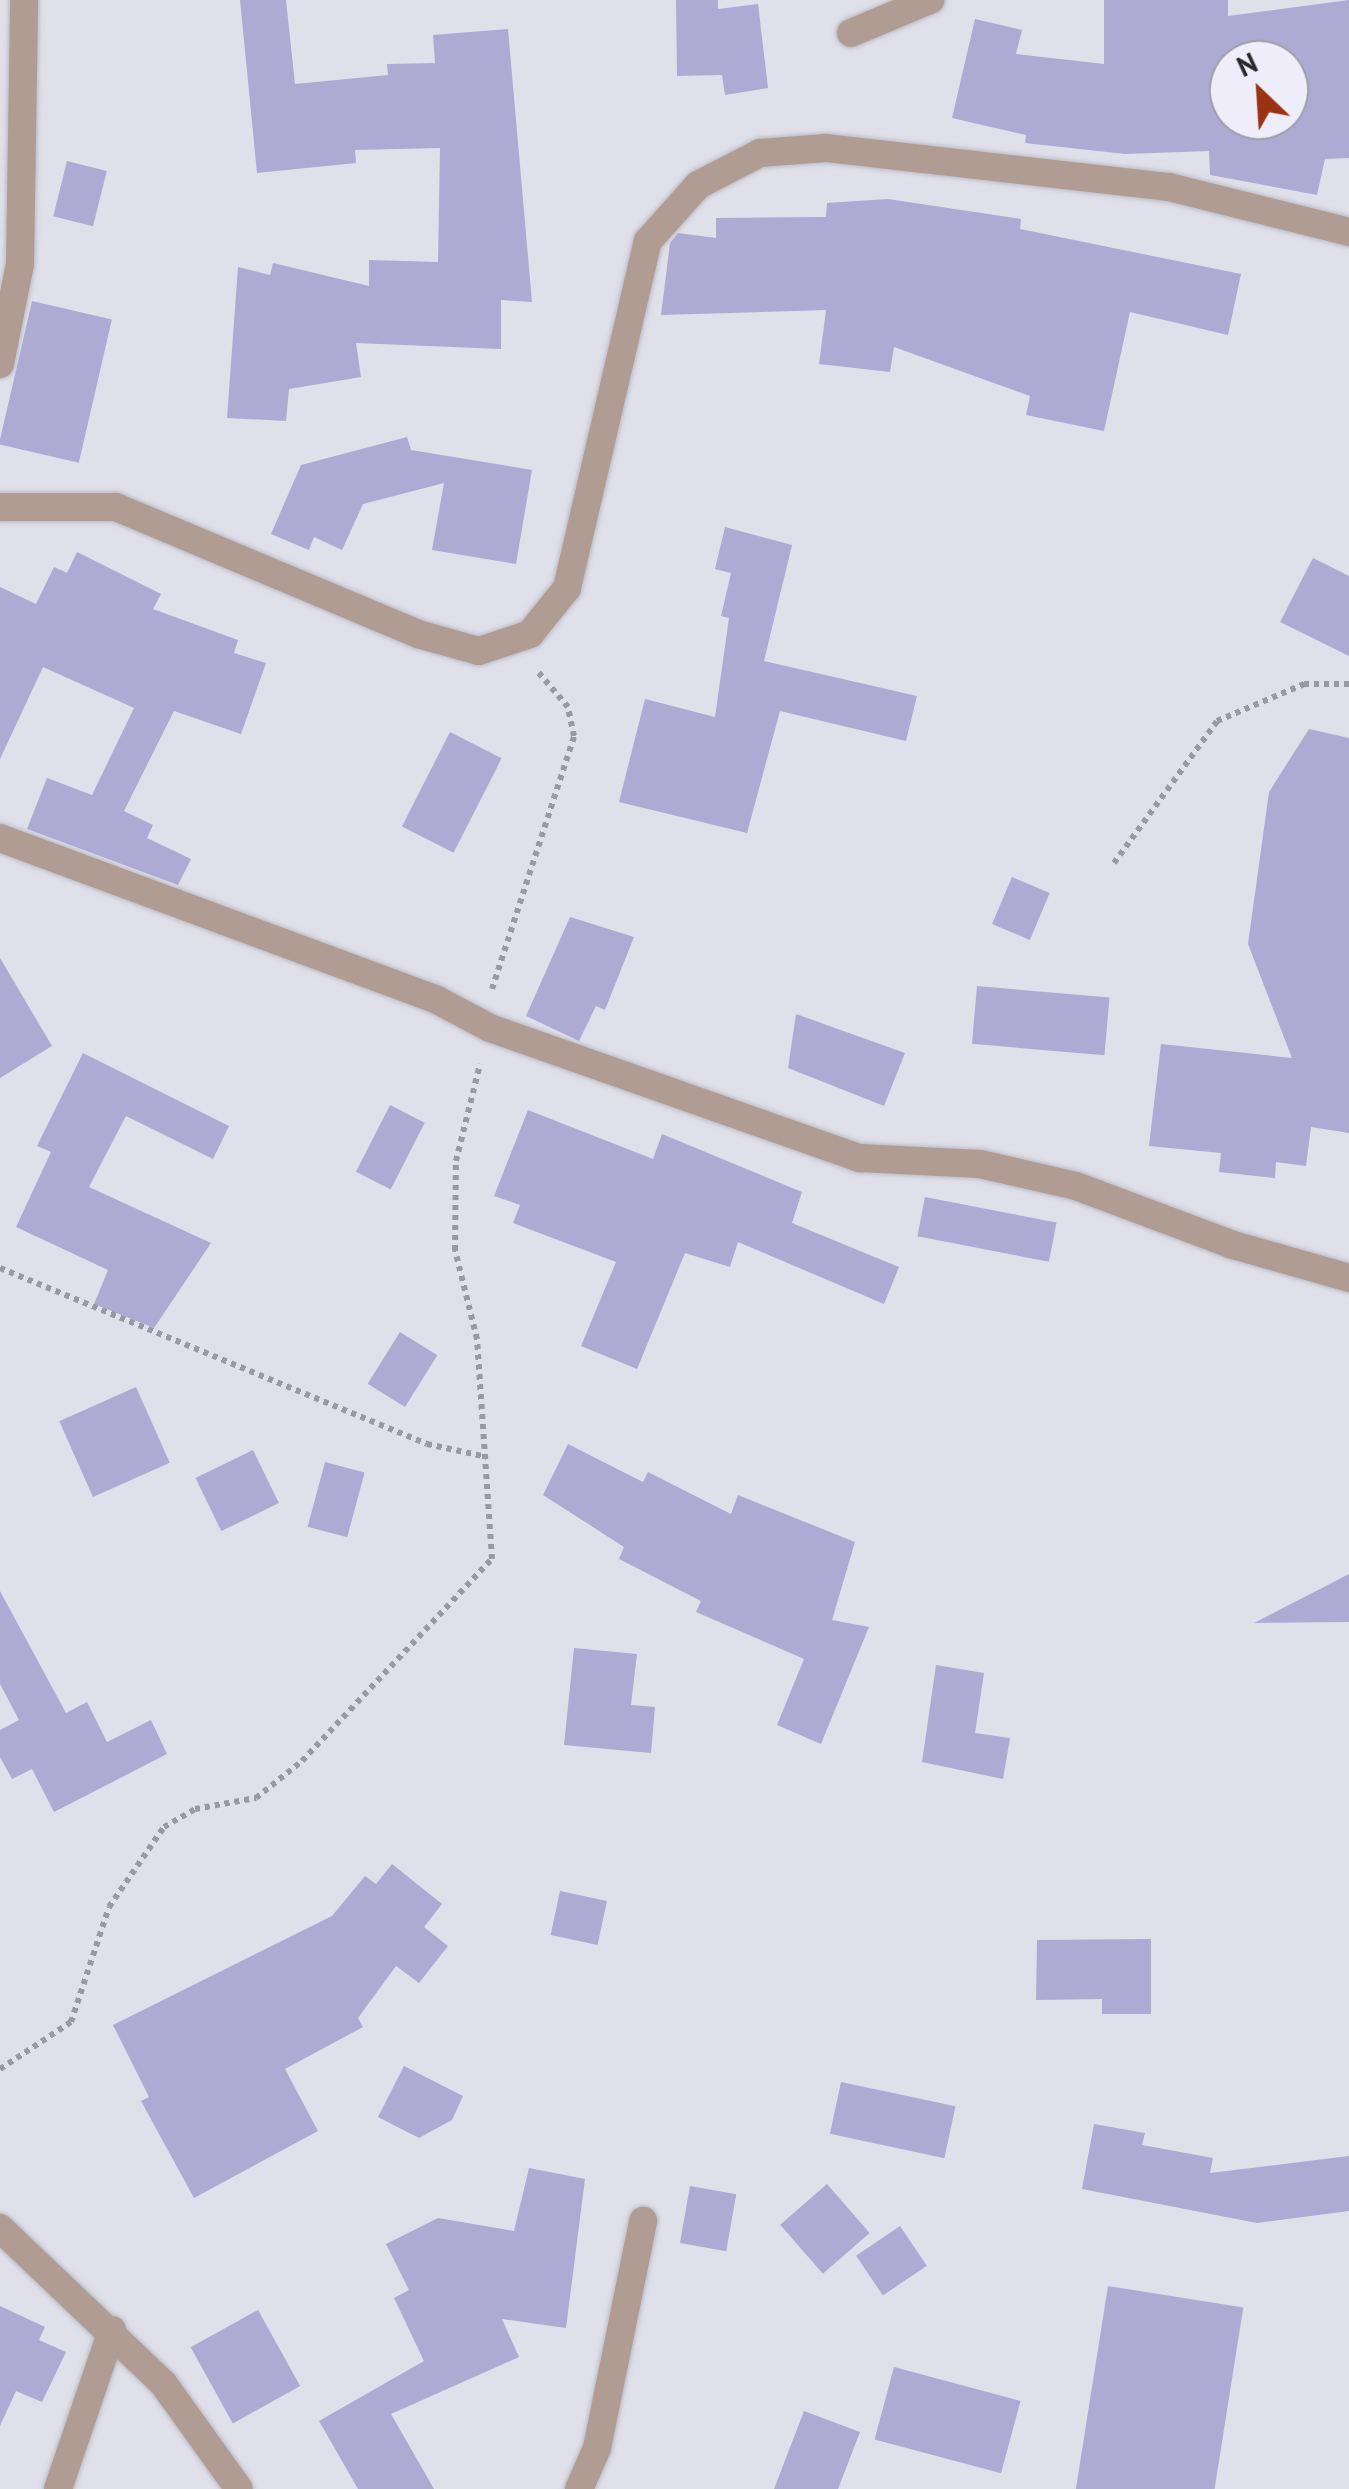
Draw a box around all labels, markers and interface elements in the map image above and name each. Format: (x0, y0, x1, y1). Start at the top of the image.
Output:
north arrow (1209, 40, 1309, 140)
text: N (1231, 44, 1263, 85)

